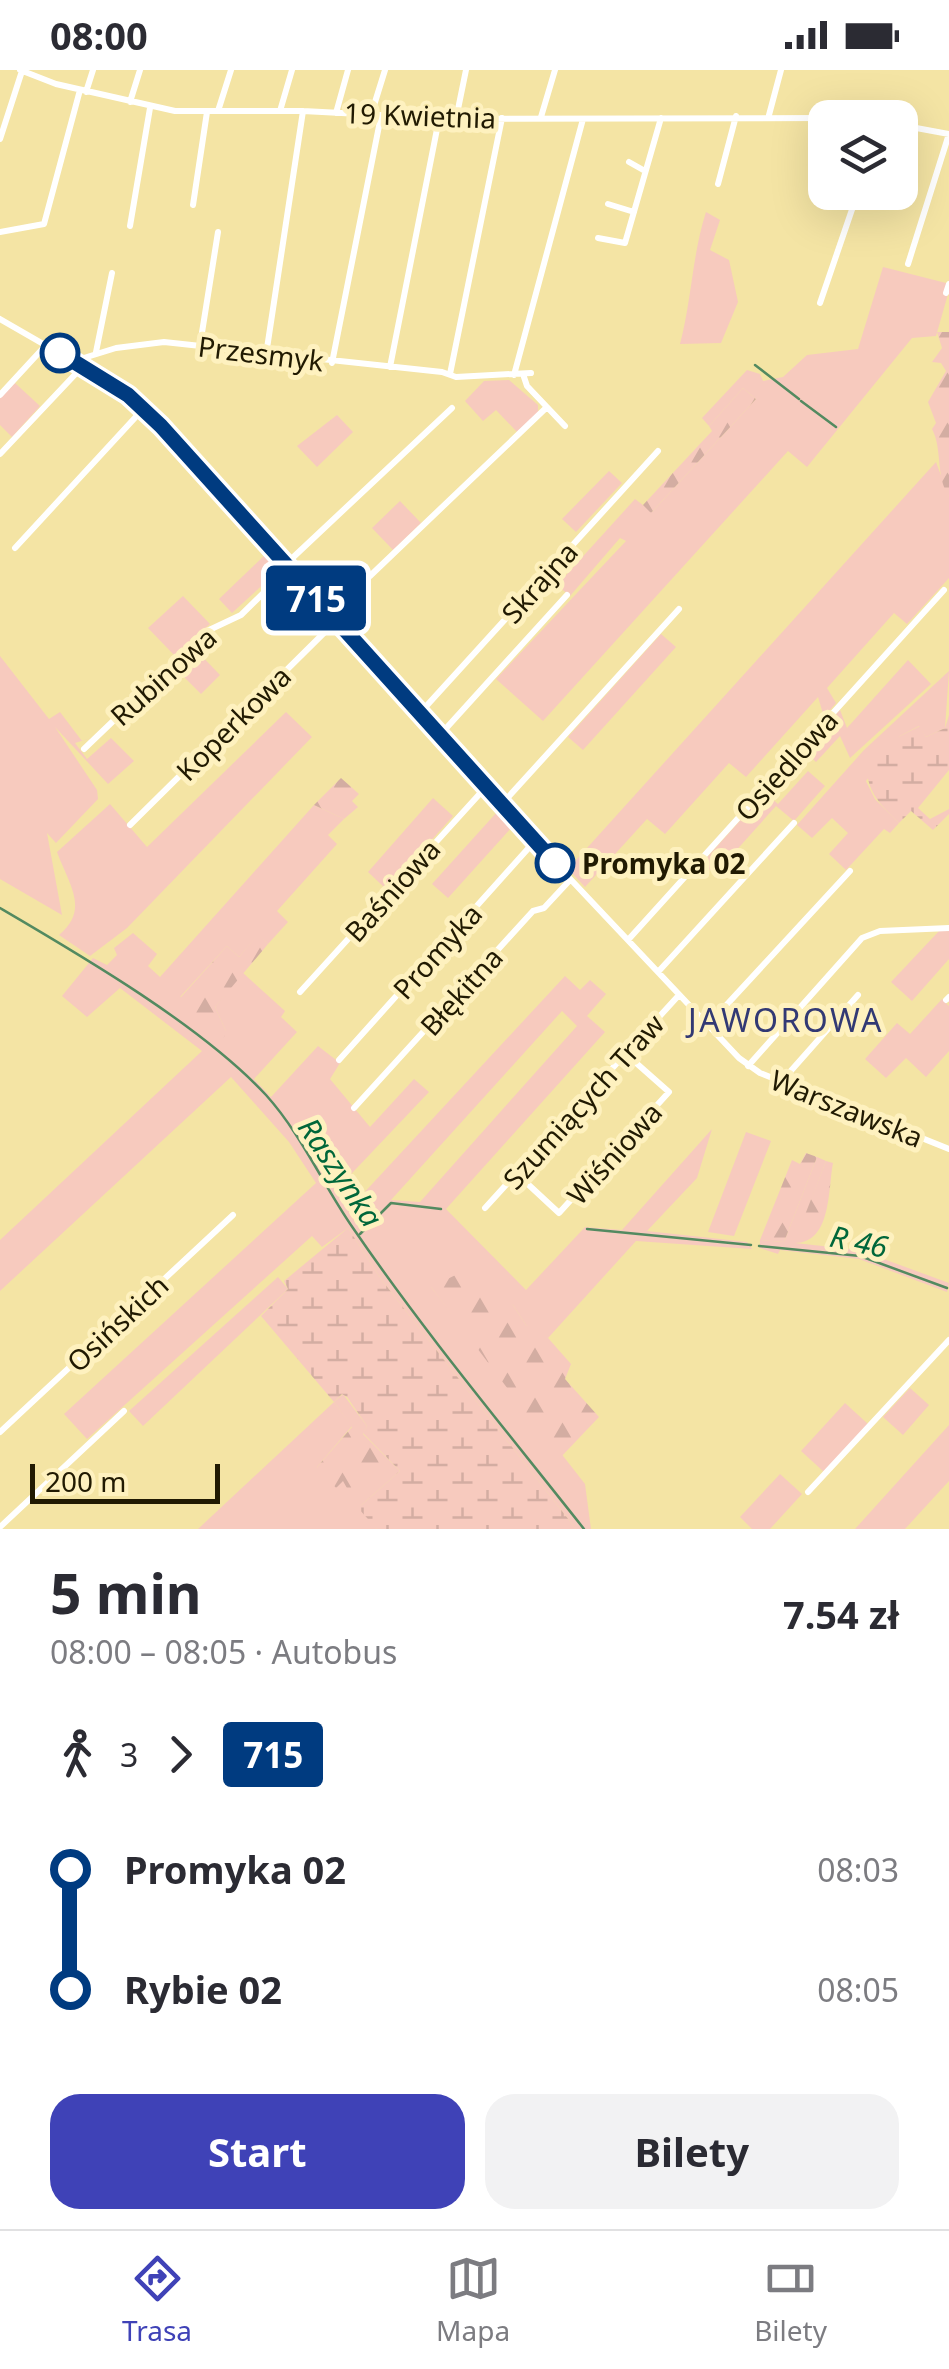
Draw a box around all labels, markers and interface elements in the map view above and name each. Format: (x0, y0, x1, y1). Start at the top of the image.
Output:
text: 08:00 (50, 9, 148, 61)
street label: 19 Kwietnia (343, 93, 497, 137)
map controls (808, 100, 918, 210)
button: layers (808, 100, 918, 210)
street label: Przesmyk (196, 326, 326, 380)
unlabelled marker (41, 334, 79, 372)
street label: Skrajna (492, 533, 586, 631)
line badge: 715 (258, 566, 374, 630)
text: 715 (286, 575, 346, 622)
street label: Rubinowa (102, 618, 224, 734)
street label: Koperkowa (167, 657, 299, 789)
street label: Osiedlowa (726, 701, 846, 829)
street label: Baśniowa (336, 830, 448, 950)
marker: Promyka 02 (536, 844, 574, 882)
place label: Promyka 02 (582, 844, 746, 882)
street label: Promyka (384, 895, 490, 1007)
street label: Błękitna (411, 939, 511, 1043)
district label: JAWOROWA (685, 998, 884, 1041)
street label: Szumiących Traw (494, 1005, 672, 1197)
street label: Warszawska (765, 1060, 929, 1156)
street label: Wiśniowa (558, 1094, 670, 1212)
water label: Raszynka (289, 1109, 393, 1235)
water label: R 46 (826, 1215, 892, 1267)
street label: Osińskich (58, 1266, 176, 1380)
scale bar (30, 1459, 220, 1504)
text: 200 m (45, 1462, 127, 1500)
text: 5 min (50, 1555, 202, 1630)
text: 7.54 zł (783, 1588, 899, 1640)
text: 08:00 – 08:05 · Autobus (50, 1630, 397, 1673)
icon: walk (50, 1727, 105, 1782)
icon: forward (153, 1727, 208, 1782)
text: 715 (243, 1731, 303, 1778)
text: 3 (120, 1733, 138, 1776)
text: Promyka 02 (124, 1843, 346, 1895)
text: 08:03 (817, 1848, 899, 1891)
text: Rybie 02 (124, 1963, 282, 2015)
text: 08:05 (817, 1968, 899, 2011)
button: Start (50, 2094, 465, 2209)
button: Bilety (485, 2094, 899, 2209)
tab: Trasa (122, 2251, 192, 2349)
tab: Mapa (436, 2251, 510, 2349)
tab: Bilety (754, 2251, 827, 2349)

